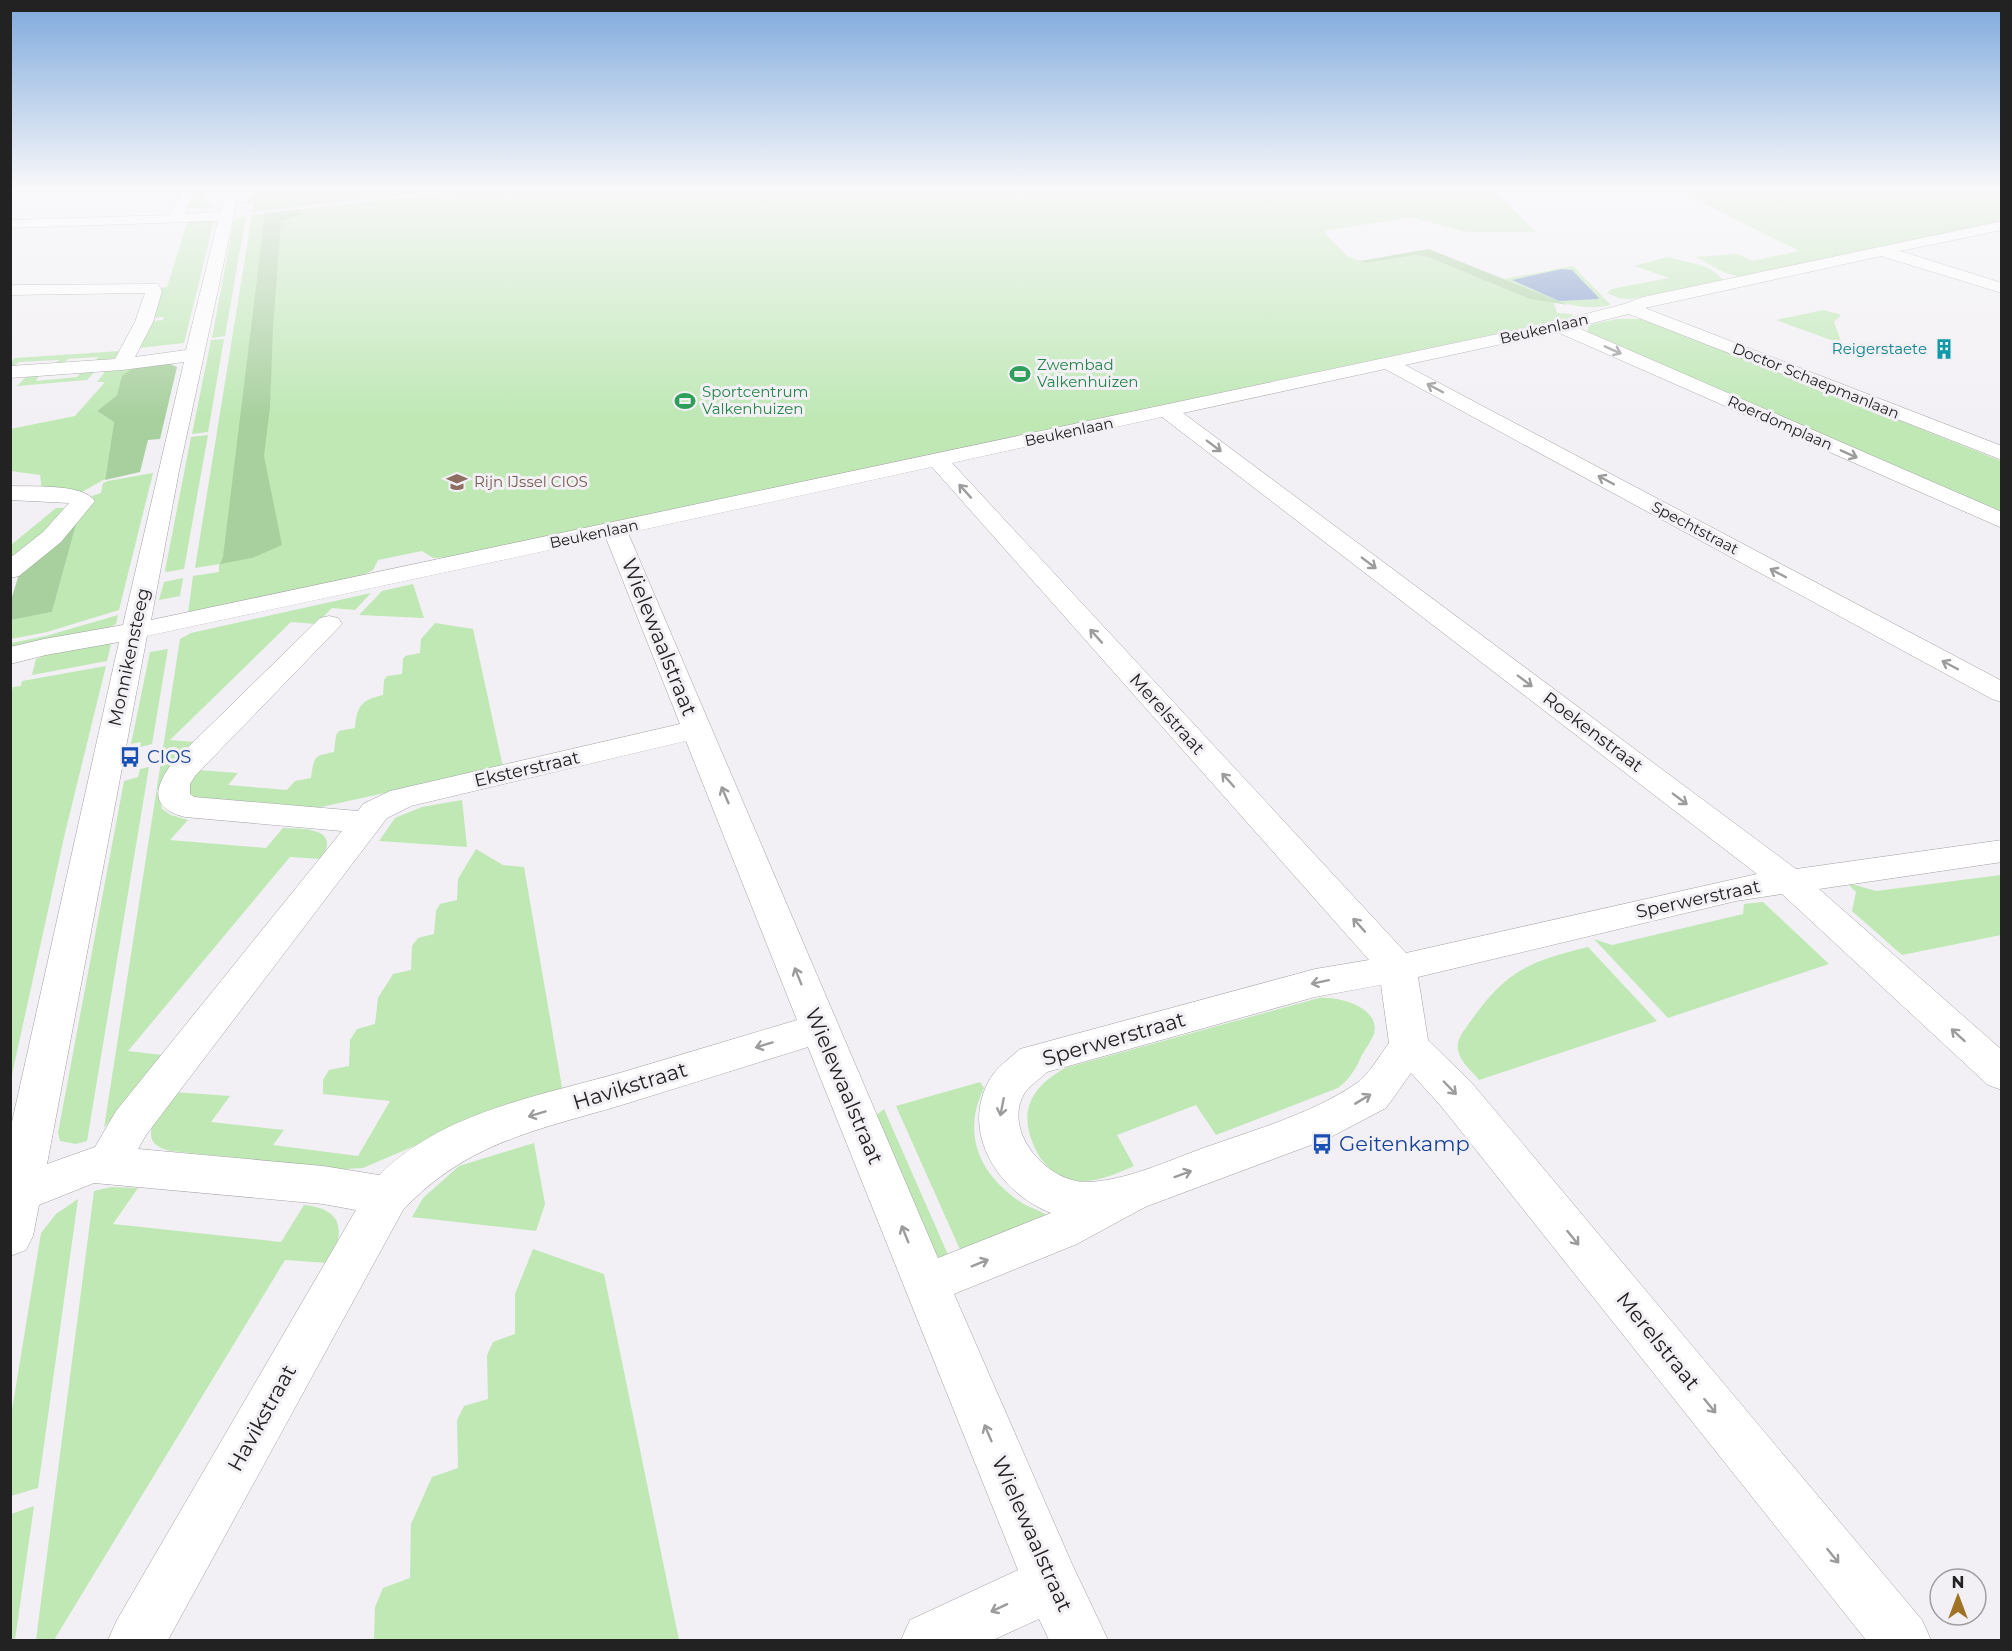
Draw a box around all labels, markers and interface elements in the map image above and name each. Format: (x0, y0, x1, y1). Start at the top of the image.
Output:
street label: Beukenlaan (1498, 309, 1590, 348)
building icon: Reigerstaete (1932, 337, 1956, 361)
street label: Doctor Schaepmanlaan (1730, 338, 1902, 423)
place label: Reigerstaete (1832, 339, 1927, 358)
one-way arrow (1603, 345, 1621, 356)
place label: Zwembad Valkenhuizen (1037, 355, 1138, 391)
sports icon: Zwembad Valkenhuizen (1008, 362, 1032, 386)
place label: Sportcentrum Valkenhuizen (702, 382, 808, 418)
one-way arrow (1426, 382, 1444, 393)
sports icon: Sportcentrum Valkenhuizen (673, 389, 697, 413)
street label: Roerdomplaan (1725, 391, 1836, 454)
street label: Beukenlaan (1023, 413, 1115, 450)
one-way arrow (1205, 440, 1221, 452)
one-way arrow (1839, 448, 1857, 460)
school or university icon: Rijn IJssel CIOS (445, 470, 469, 494)
place label: Rijn IJssel CIOS (474, 472, 588, 491)
one-way arrow (1598, 474, 1616, 485)
one-way arrow (958, 484, 972, 499)
street label: Spechtstraat (1649, 497, 1742, 558)
street label: Beukenlaan (548, 515, 640, 552)
street label: Wielewaalstraat (616, 554, 702, 719)
one-way arrow (1361, 557, 1377, 570)
one-way arrow (1770, 567, 1787, 579)
street label: Monnikensteeg (104, 586, 154, 728)
one-way arrow (1090, 629, 1104, 644)
one-way arrow (1942, 659, 1959, 671)
street label: Merelstraat (1125, 669, 1209, 759)
one-way arrow (1516, 675, 1532, 687)
street label: Roekenstraat (1539, 687, 1647, 777)
bus stop icon: CIOS (118, 745, 142, 769)
place label: CIOS (147, 746, 191, 768)
street label: Eksterstraat (472, 746, 582, 792)
one-way arrow (1221, 773, 1235, 788)
one-way arrow (719, 787, 730, 805)
one-way arrow (1672, 792, 1688, 805)
street label: Sperwerstraat (1634, 875, 1762, 923)
one-way arrow (1352, 917, 1366, 932)
one-way arrow (792, 967, 803, 986)
one-way arrow (1310, 977, 1330, 988)
street label: Wielewaalstraat (800, 1004, 889, 1168)
street label: Sperwerstraat (1040, 1006, 1188, 1071)
one-way arrow (1951, 1028, 1966, 1042)
one-way arrow (755, 1040, 774, 1051)
street label: Havikstraat (570, 1056, 690, 1115)
one-way arrow (1442, 1080, 1457, 1095)
one-way arrow (1354, 1093, 1371, 1105)
one-way arrow (996, 1096, 1007, 1116)
one-way arrow (528, 1109, 547, 1120)
place label: Geitenkamp (1339, 1131, 1470, 1156)
bus stop icon: Geitenkamp (1310, 1132, 1334, 1156)
one-way arrow (1174, 1168, 1192, 1179)
one-way arrow (899, 1225, 910, 1244)
one-way arrow (1567, 1230, 1580, 1246)
one-way arrow (970, 1256, 989, 1267)
street label: Merelstraat (1611, 1287, 1706, 1395)
street label: Havikstraat (222, 1360, 301, 1475)
one-way arrow (1703, 1397, 1716, 1413)
one-way arrow (982, 1424, 993, 1443)
street label: Wielewaalstraat (987, 1452, 1078, 1615)
one-way arrow (1827, 1548, 1840, 1564)
north arrow (1928, 1567, 1988, 1627)
text: N (1952, 1573, 1964, 1592)
one-way arrow (990, 1603, 1008, 1615)

